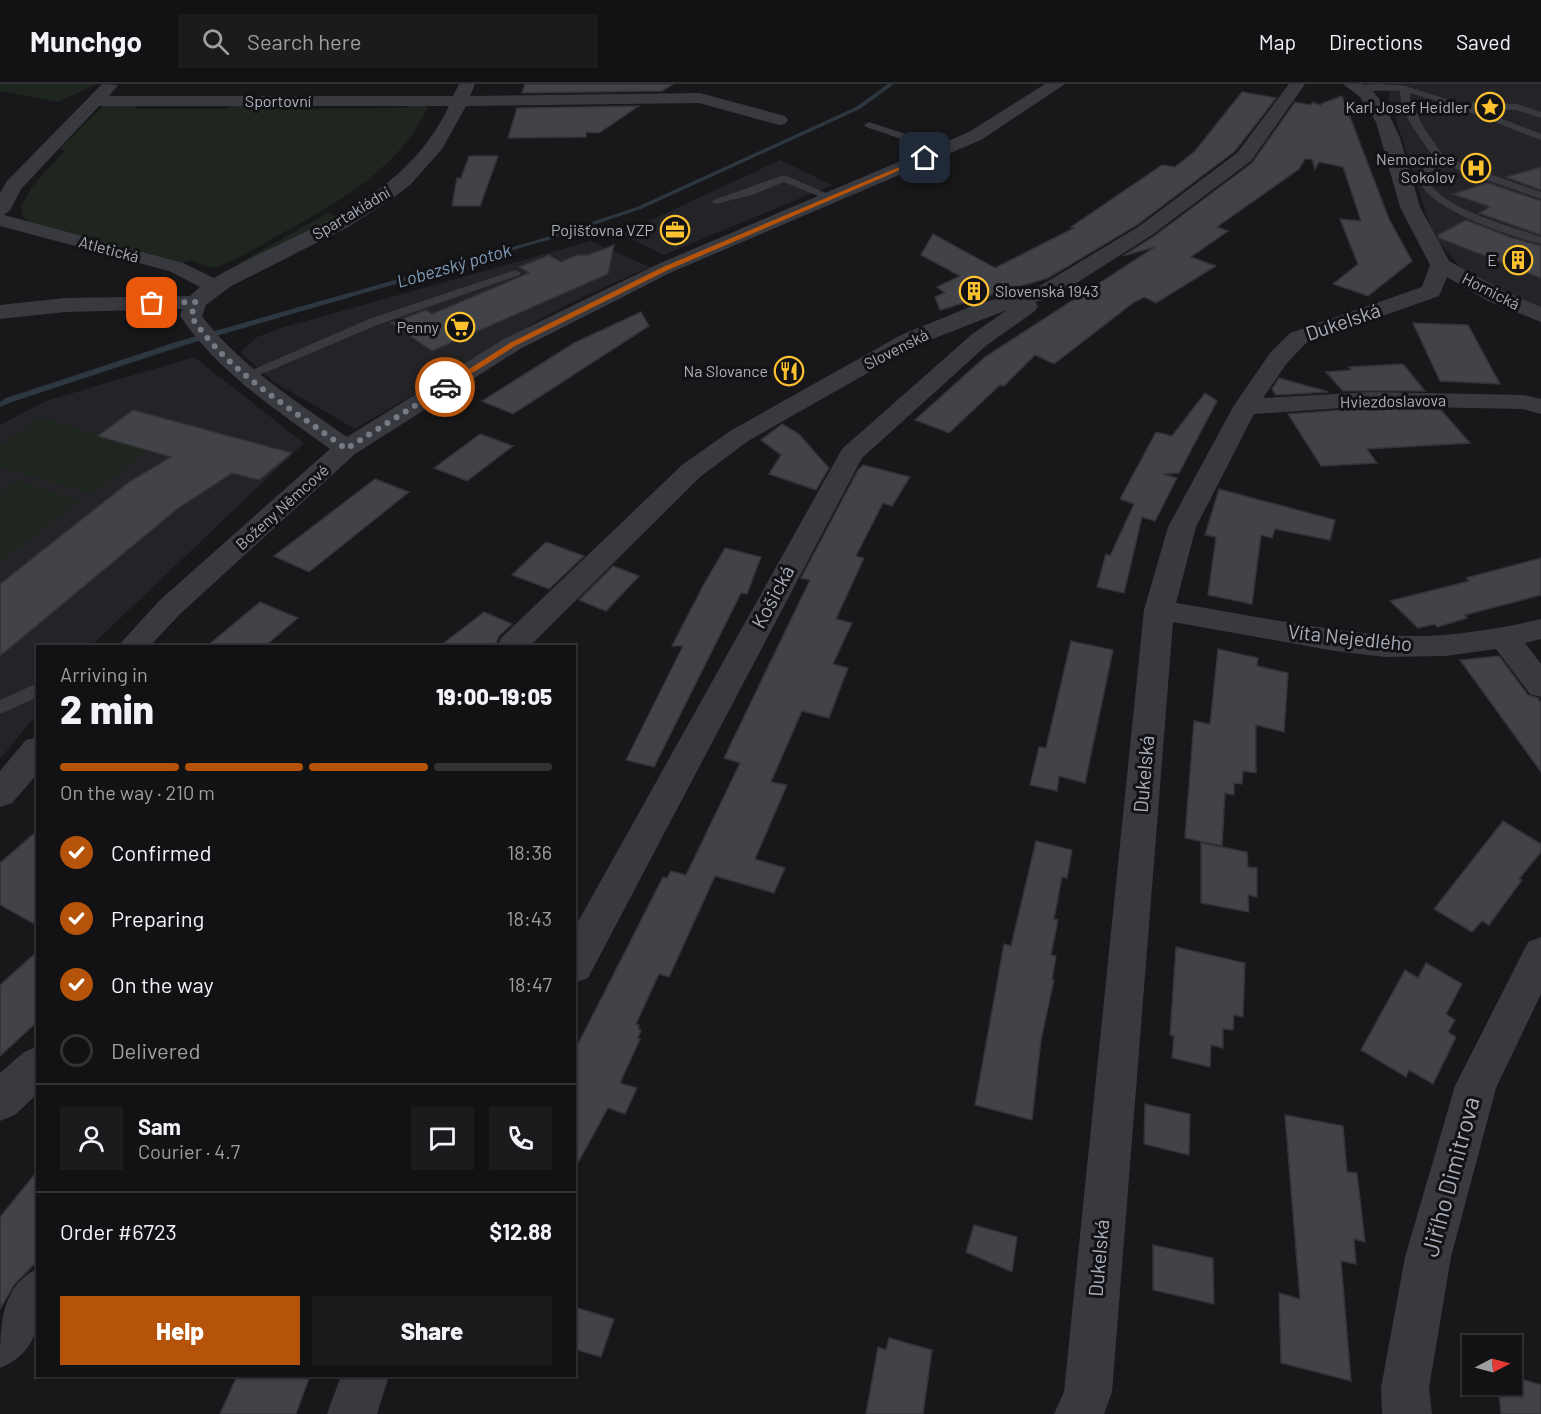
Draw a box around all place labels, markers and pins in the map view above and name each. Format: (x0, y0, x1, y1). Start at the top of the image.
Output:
place icon: Karl Josef Heidler (1474, 91, 1506, 123)
place label: Karl Josef Heidler (1346, 97, 1469, 116)
pin (899, 132, 950, 183)
place label: Nemocnice Sokolov (1376, 149, 1455, 186)
hospital icon: Nemocnice Sokolov (1460, 152, 1492, 184)
office icon: Pojišťovna VZP (659, 214, 691, 246)
place label: Pojišťovna VZP (551, 220, 654, 239)
building icon: E (1502, 244, 1534, 276)
place label: E (1487, 250, 1497, 269)
building icon: Slovenská 1943 (958, 275, 990, 307)
pin (126, 277, 177, 328)
place label: Slovenská 1943 (995, 281, 1099, 300)
supermarket icon: Penny (444, 311, 476, 343)
place label: Penny (397, 317, 440, 336)
restaurant icon: Na Slovance (773, 355, 805, 387)
place label: Na Slovance (683, 361, 768, 380)

